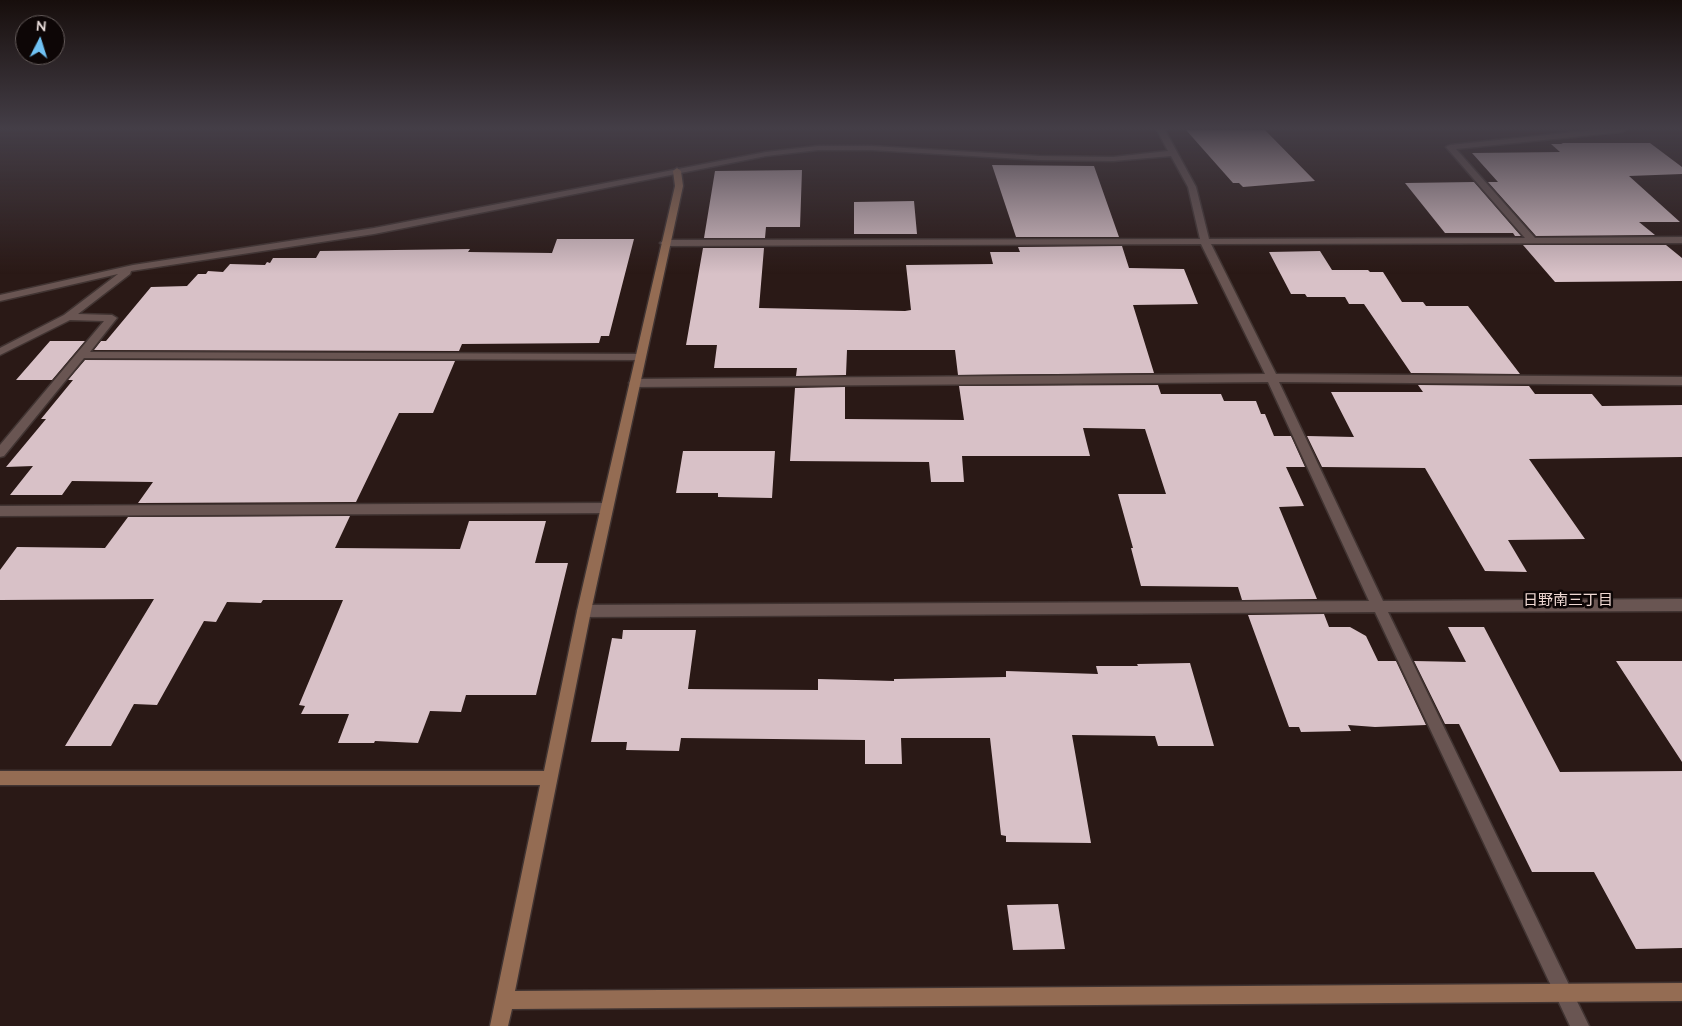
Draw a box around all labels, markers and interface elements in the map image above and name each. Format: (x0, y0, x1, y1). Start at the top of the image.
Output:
north arrow (15, 15, 65, 65)
text: N (35, 17, 47, 35)
district label: 日野南三丁目 (1523, 591, 1613, 609)

